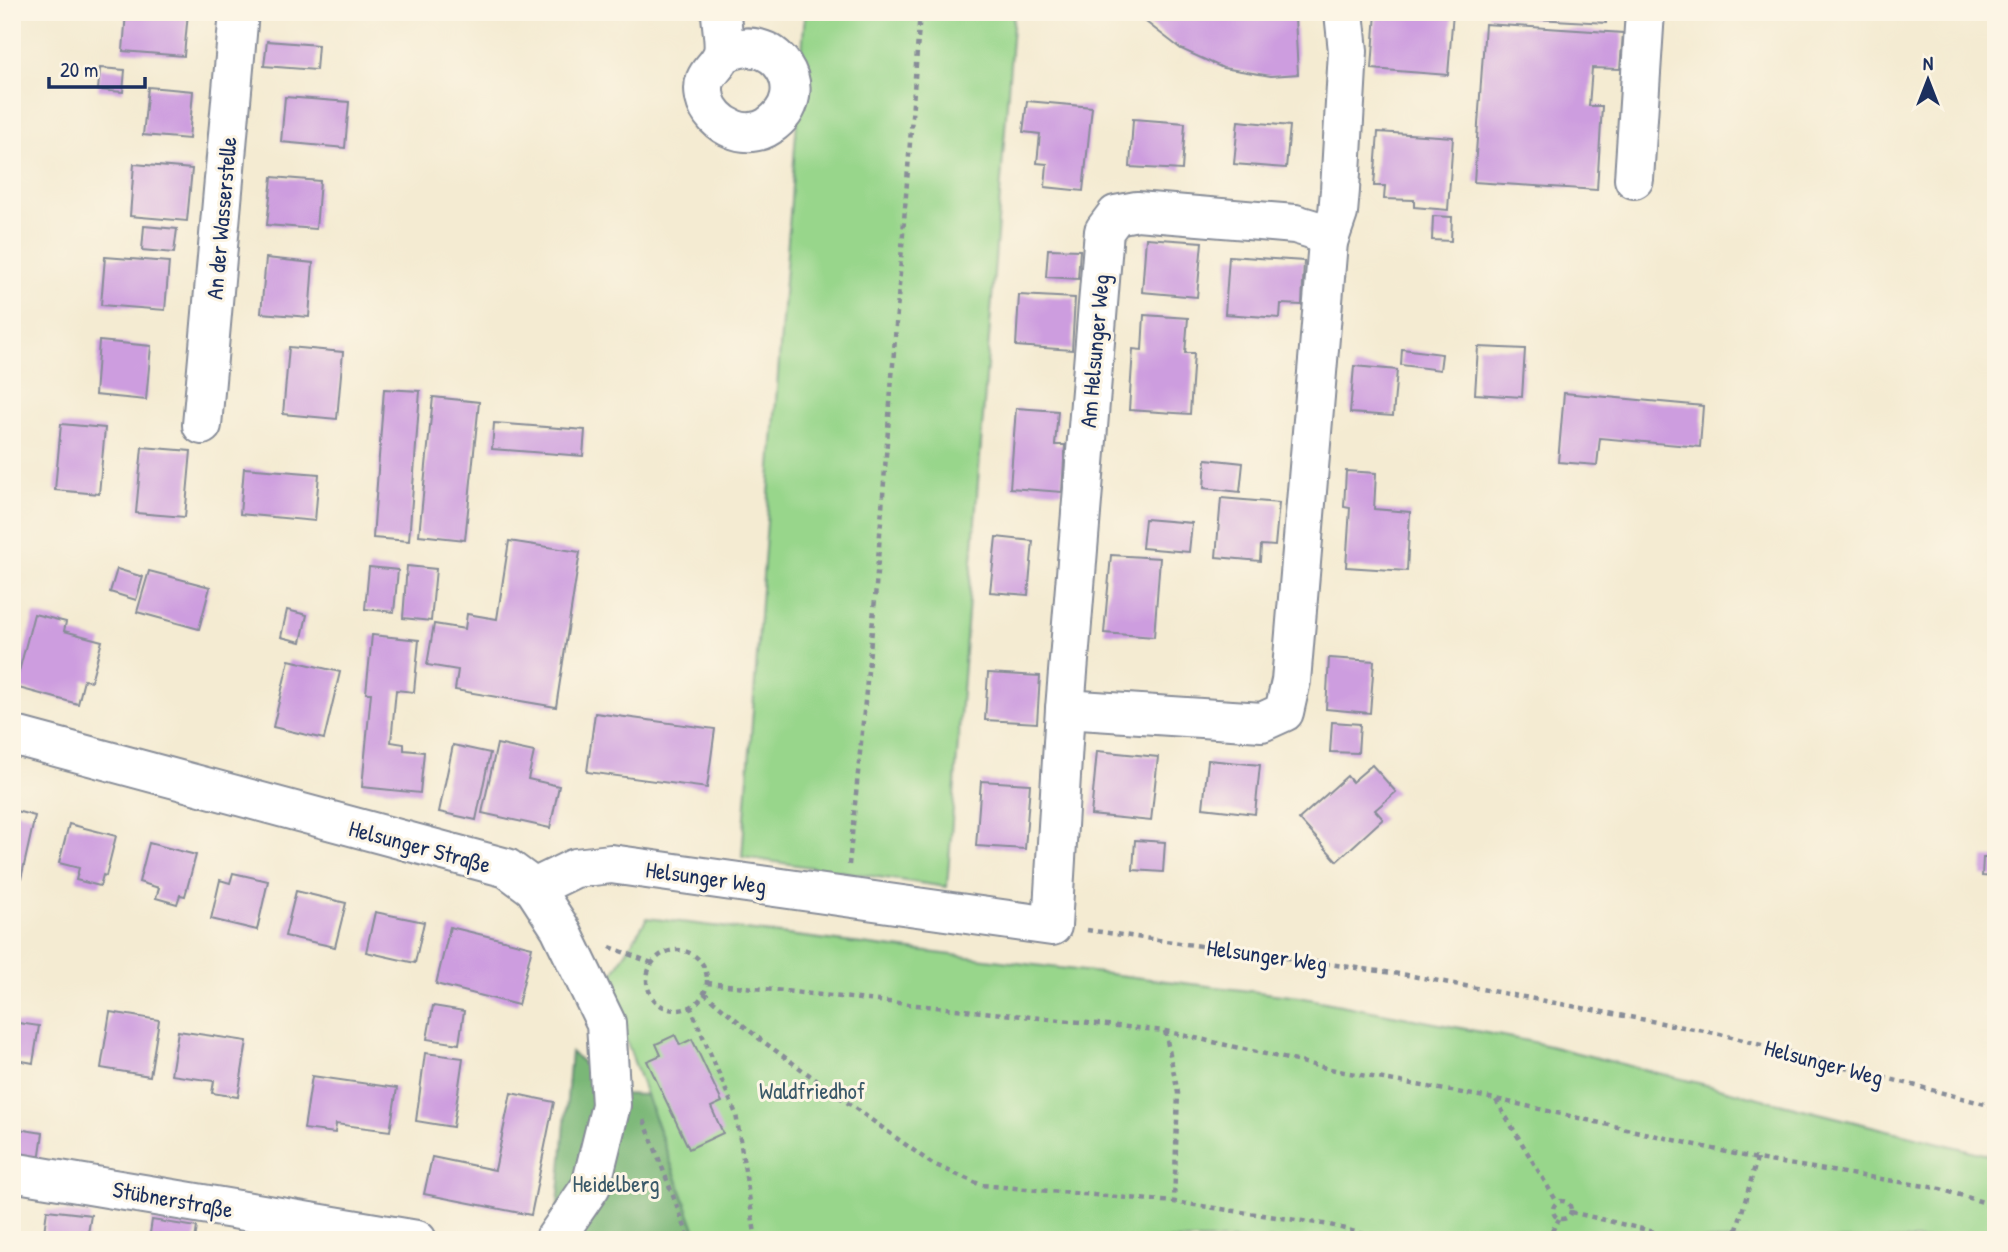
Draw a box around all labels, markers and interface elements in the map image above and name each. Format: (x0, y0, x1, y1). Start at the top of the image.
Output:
scale bar (49, 46, 145, 90)
north arrow (1892, 46, 1962, 116)
text: N (1923, 50, 1933, 76)
text: 20 m (60, 55, 98, 84)
street label: An der Wasserstelle (198, 135, 244, 301)
street label: Am Helsunger Weg (1072, 273, 1116, 429)
street label: Helsunger Straße (346, 812, 494, 880)
street label: Helsunger Weg (644, 853, 768, 901)
street label: Helsunger Weg (1205, 931, 1329, 979)
street label: Helsunger Weg (1761, 1031, 1887, 1093)
park label: Waldfriedhof (759, 1075, 866, 1106)
park label: Heidelberg (572, 1168, 660, 1199)
street label: Stübnerstraße (110, 1173, 236, 1225)

